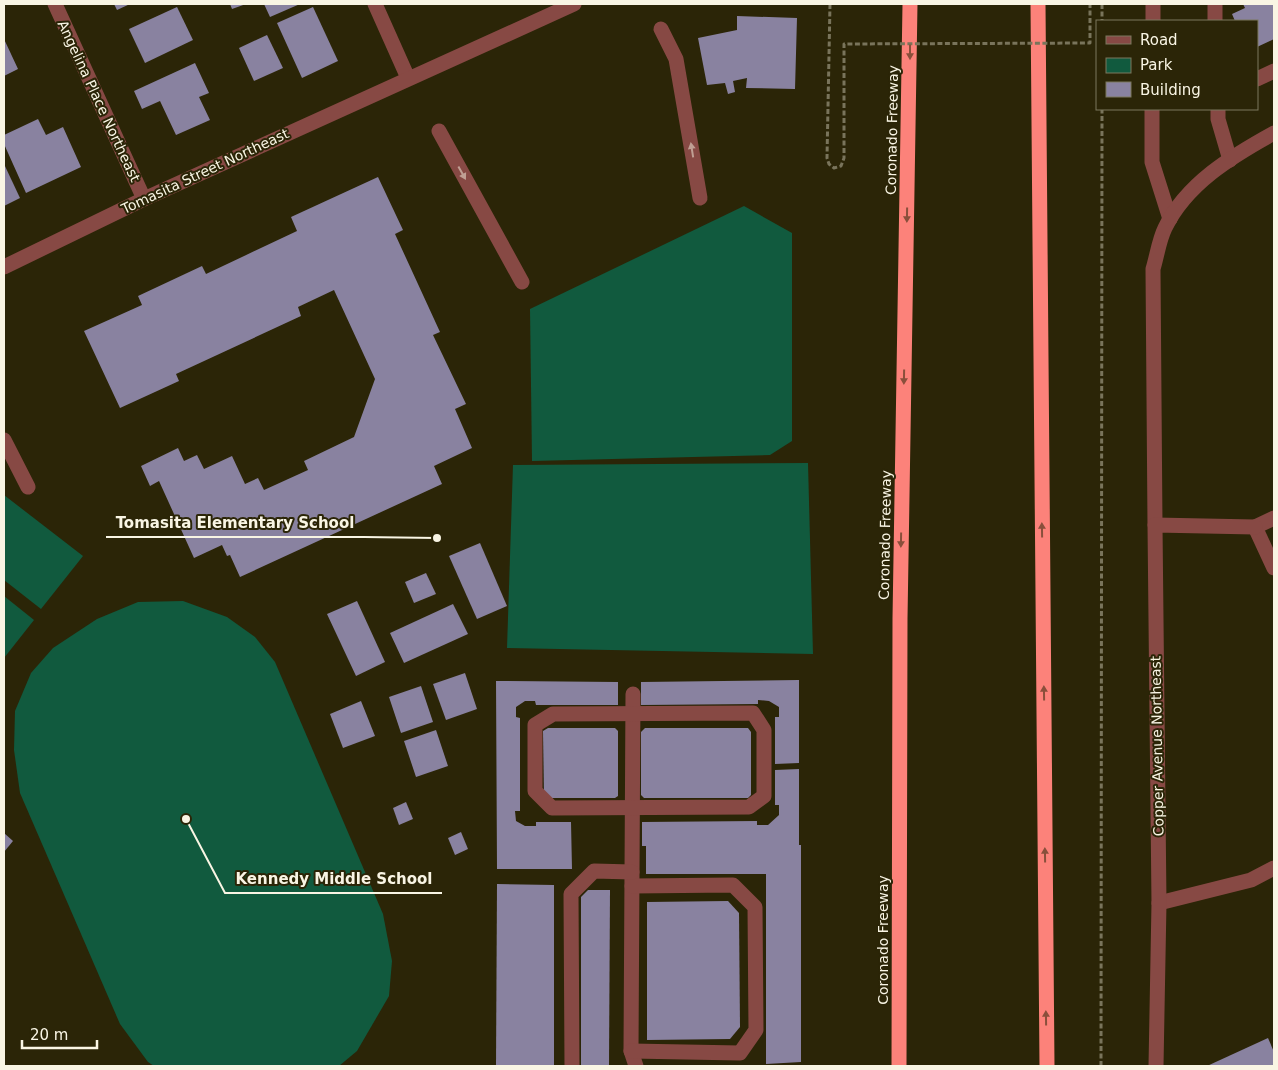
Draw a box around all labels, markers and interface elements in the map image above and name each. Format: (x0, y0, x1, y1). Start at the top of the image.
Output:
street label: Angelina Place Northeast (54, 18, 144, 185)
legend (1096, 20, 1258, 110)
text: Road (1140, 31, 1178, 49)
one-way arrow (906, 45, 914, 61)
text: Park (1140, 56, 1173, 74)
street label: Coronado Freeway (883, 65, 901, 195)
text: Building (1140, 81, 1201, 99)
street label: Tomasita Street Northeast (118, 125, 292, 217)
one-way arrow (688, 142, 696, 158)
one-way arrow (458, 166, 466, 181)
one-way arrow (903, 207, 911, 223)
one-way arrow (900, 370, 908, 386)
street label: Coronado Freeway (876, 470, 894, 600)
callout: Tomasita Elementary School (106, 507, 364, 537)
text: Tomasita Elementary School (116, 514, 354, 532)
one-way arrow (1038, 522, 1046, 538)
one-way arrow (897, 532, 905, 548)
street label: Copper Avenue Northeast (1147, 655, 1167, 836)
one-way arrow (1039, 684, 1047, 700)
one-way arrow (1041, 847, 1049, 863)
callout: Kennedy Middle School (225, 863, 442, 893)
text: Kennedy Middle School (235, 870, 433, 888)
street label: Coronado Freeway (875, 875, 891, 1005)
one-way arrow (1042, 1009, 1050, 1025)
scale bar (22, 1018, 98, 1050)
text: 20 m (30, 1026, 68, 1044)

